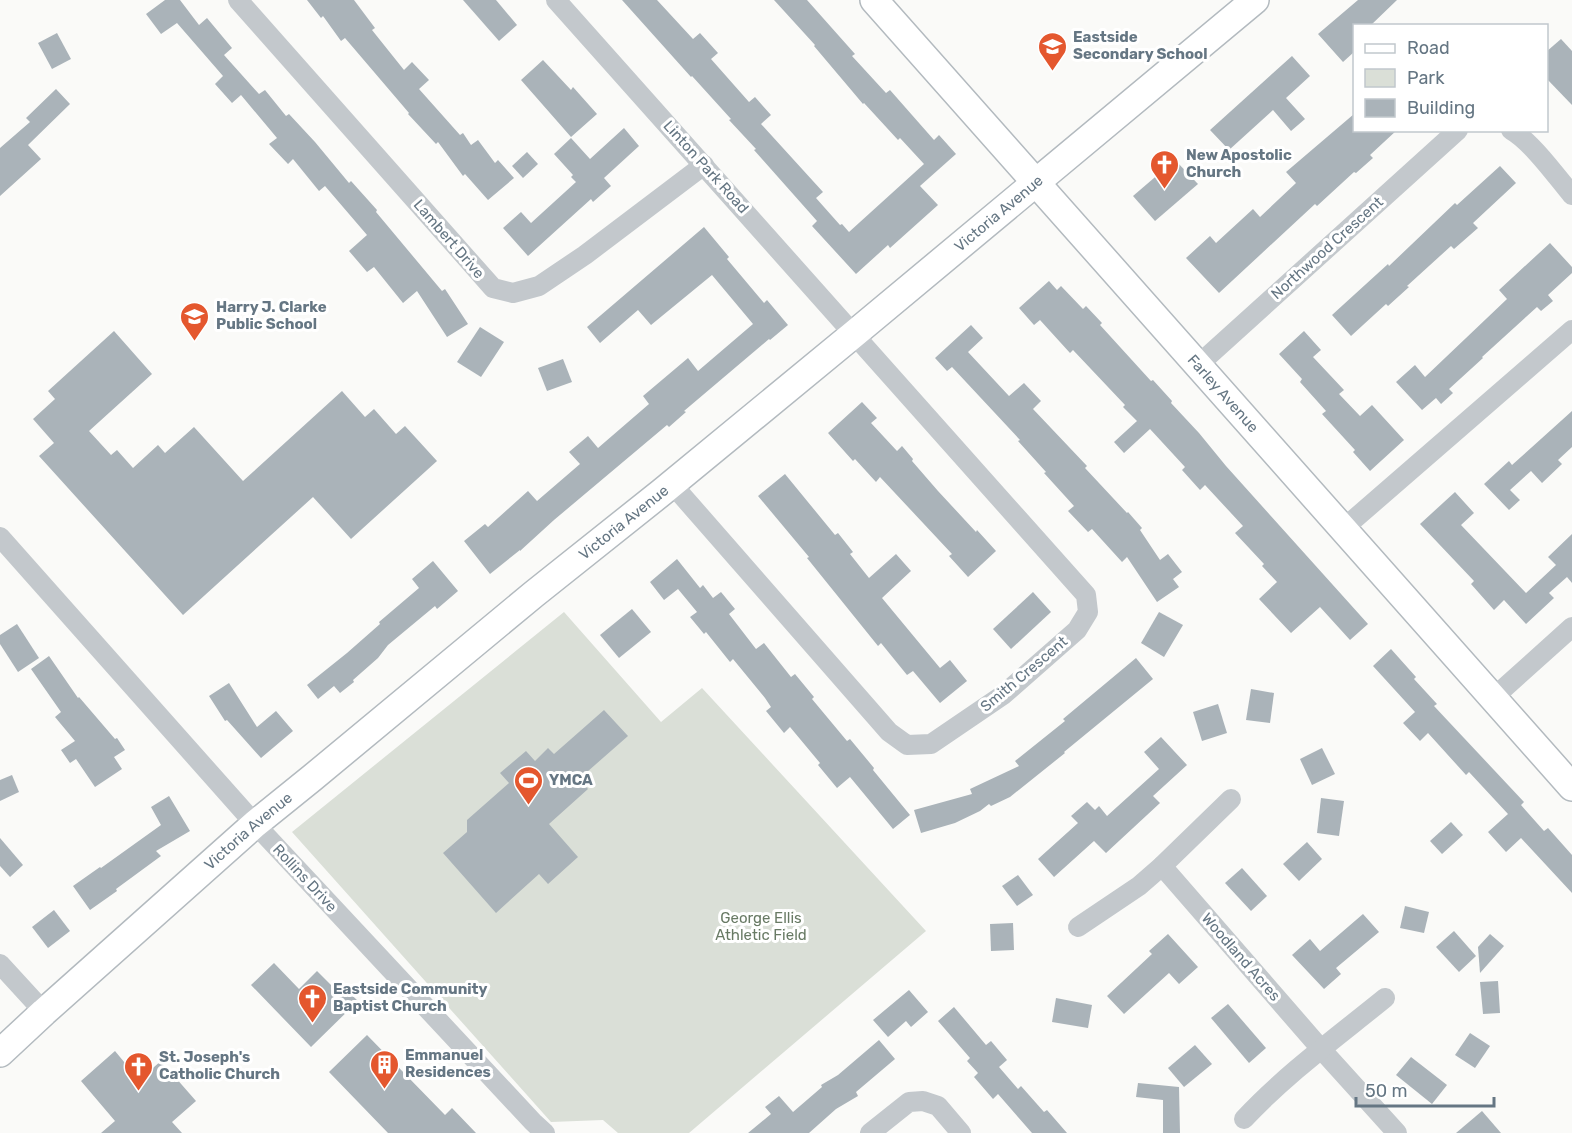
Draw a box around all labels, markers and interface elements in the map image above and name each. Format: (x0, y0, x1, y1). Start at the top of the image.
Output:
legend (1353, 24, 1548, 132)
place label: Eastside Secondary School (1073, 28, 1208, 63)
school or university icon: Eastside Secondary School (1036, 30, 1068, 72)
text: Road (1407, 37, 1450, 59)
text: Park (1407, 67, 1445, 89)
text: Building (1407, 97, 1475, 119)
street label: Linton Park Road (660, 117, 752, 217)
place label: New Apostolic Church (1186, 146, 1292, 181)
church icon: New Apostolic Church (1149, 148, 1181, 190)
street label: Victoria Avenue (951, 171, 1047, 255)
street label: Northwood Crescent (1267, 193, 1387, 303)
street label: Lambert Drive (410, 196, 488, 282)
place label: Harry J. Clarke Public School (216, 298, 327, 333)
school or university icon: Harry J. Clarke Public School (179, 300, 211, 342)
street label: Farley Avenue (1184, 351, 1262, 436)
street label: Victoria Avenue (575, 481, 672, 564)
street label: Smith Crescent (977, 632, 1071, 716)
sports icon: YMCA (512, 764, 544, 806)
place label: YMCA (549, 771, 593, 789)
street label: Victoria Avenue (201, 789, 296, 874)
street label: Rollins Drive (269, 840, 341, 916)
park label: George Ellis Athletic Field (715, 909, 807, 944)
street label: Woodland Acres (1198, 909, 1284, 1005)
place label: Eastside Community Baptist Church (333, 980, 488, 1015)
church icon: Eastside Community Baptist Church (296, 982, 328, 1024)
place label: Emmanuel Residences (405, 1046, 491, 1081)
place label: St. Joseph's Catholic Church (159, 1048, 280, 1083)
building icon: Emmanuel Residences (368, 1048, 400, 1090)
church icon: St. Joseph's Catholic Church (122, 1050, 154, 1092)
scale bar (1356, 1070, 1494, 1108)
text: 50 m (1365, 1080, 1408, 1102)

